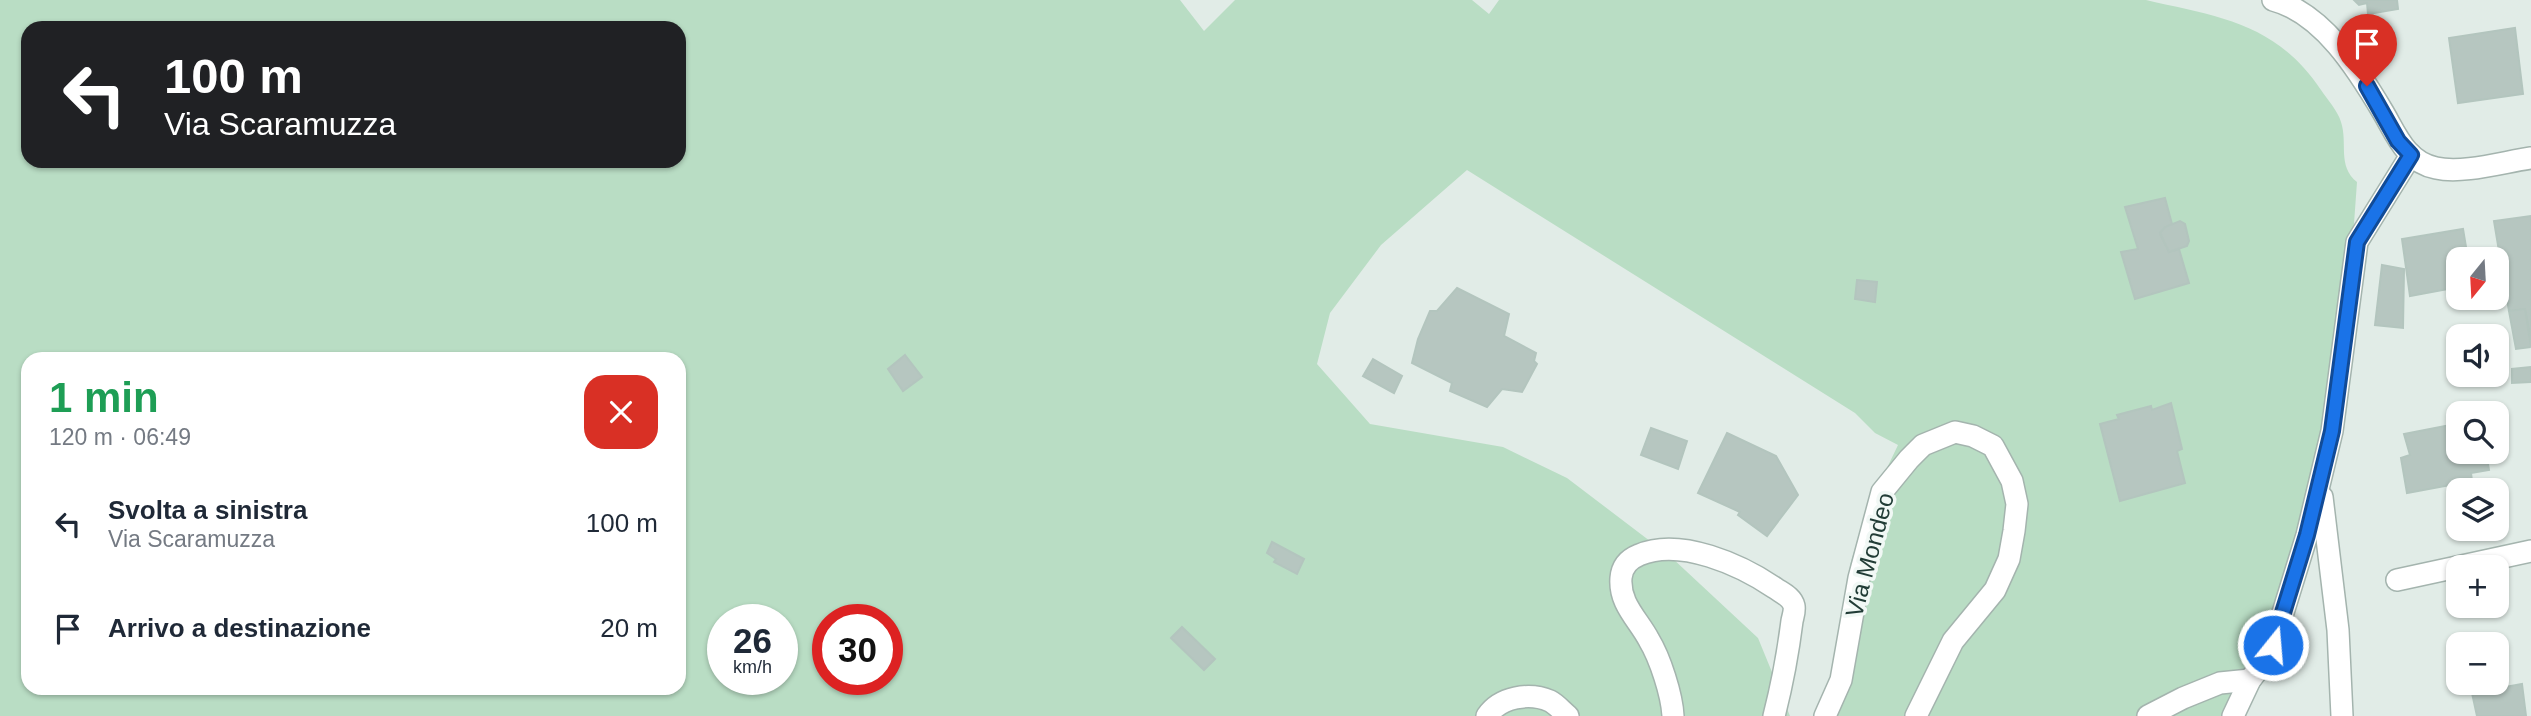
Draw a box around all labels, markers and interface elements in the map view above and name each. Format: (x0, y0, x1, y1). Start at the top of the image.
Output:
pin (2337, 14, 2397, 86)
icon: arrive (2348, 25, 2386, 63)
icon: left (49, 49, 140, 140)
text: 100 m (164, 49, 303, 103)
text: Via Scaramuzza (164, 106, 396, 142)
north arrow (2446, 247, 2510, 310)
map controls (2446, 247, 2509, 695)
button: sound (2446, 324, 2509, 387)
text: 1 min (49, 374, 159, 421)
button: close (584, 375, 658, 449)
button: search (2446, 401, 2509, 464)
text: 120 m · 06:49 (49, 424, 191, 450)
button: layers (2446, 478, 2509, 541)
street label: Via Mondeo (1840, 490, 1899, 620)
text: Svolta a sinistra (108, 495, 307, 525)
icon: left (49, 505, 87, 543)
text: 100 m (586, 508, 658, 538)
text: Via Scaramuzza (108, 526, 275, 552)
button: + (2446, 555, 2509, 618)
speed limit sign: 30 (812, 604, 903, 695)
position arrow (2236, 608, 2310, 682)
icon: arrive (49, 610, 87, 648)
text: Arrivo a destinazione (108, 613, 371, 643)
text: 20 m (600, 613, 658, 643)
text: 26 (733, 621, 772, 660)
button: − (2446, 632, 2509, 695)
text: km/h (733, 657, 772, 677)

